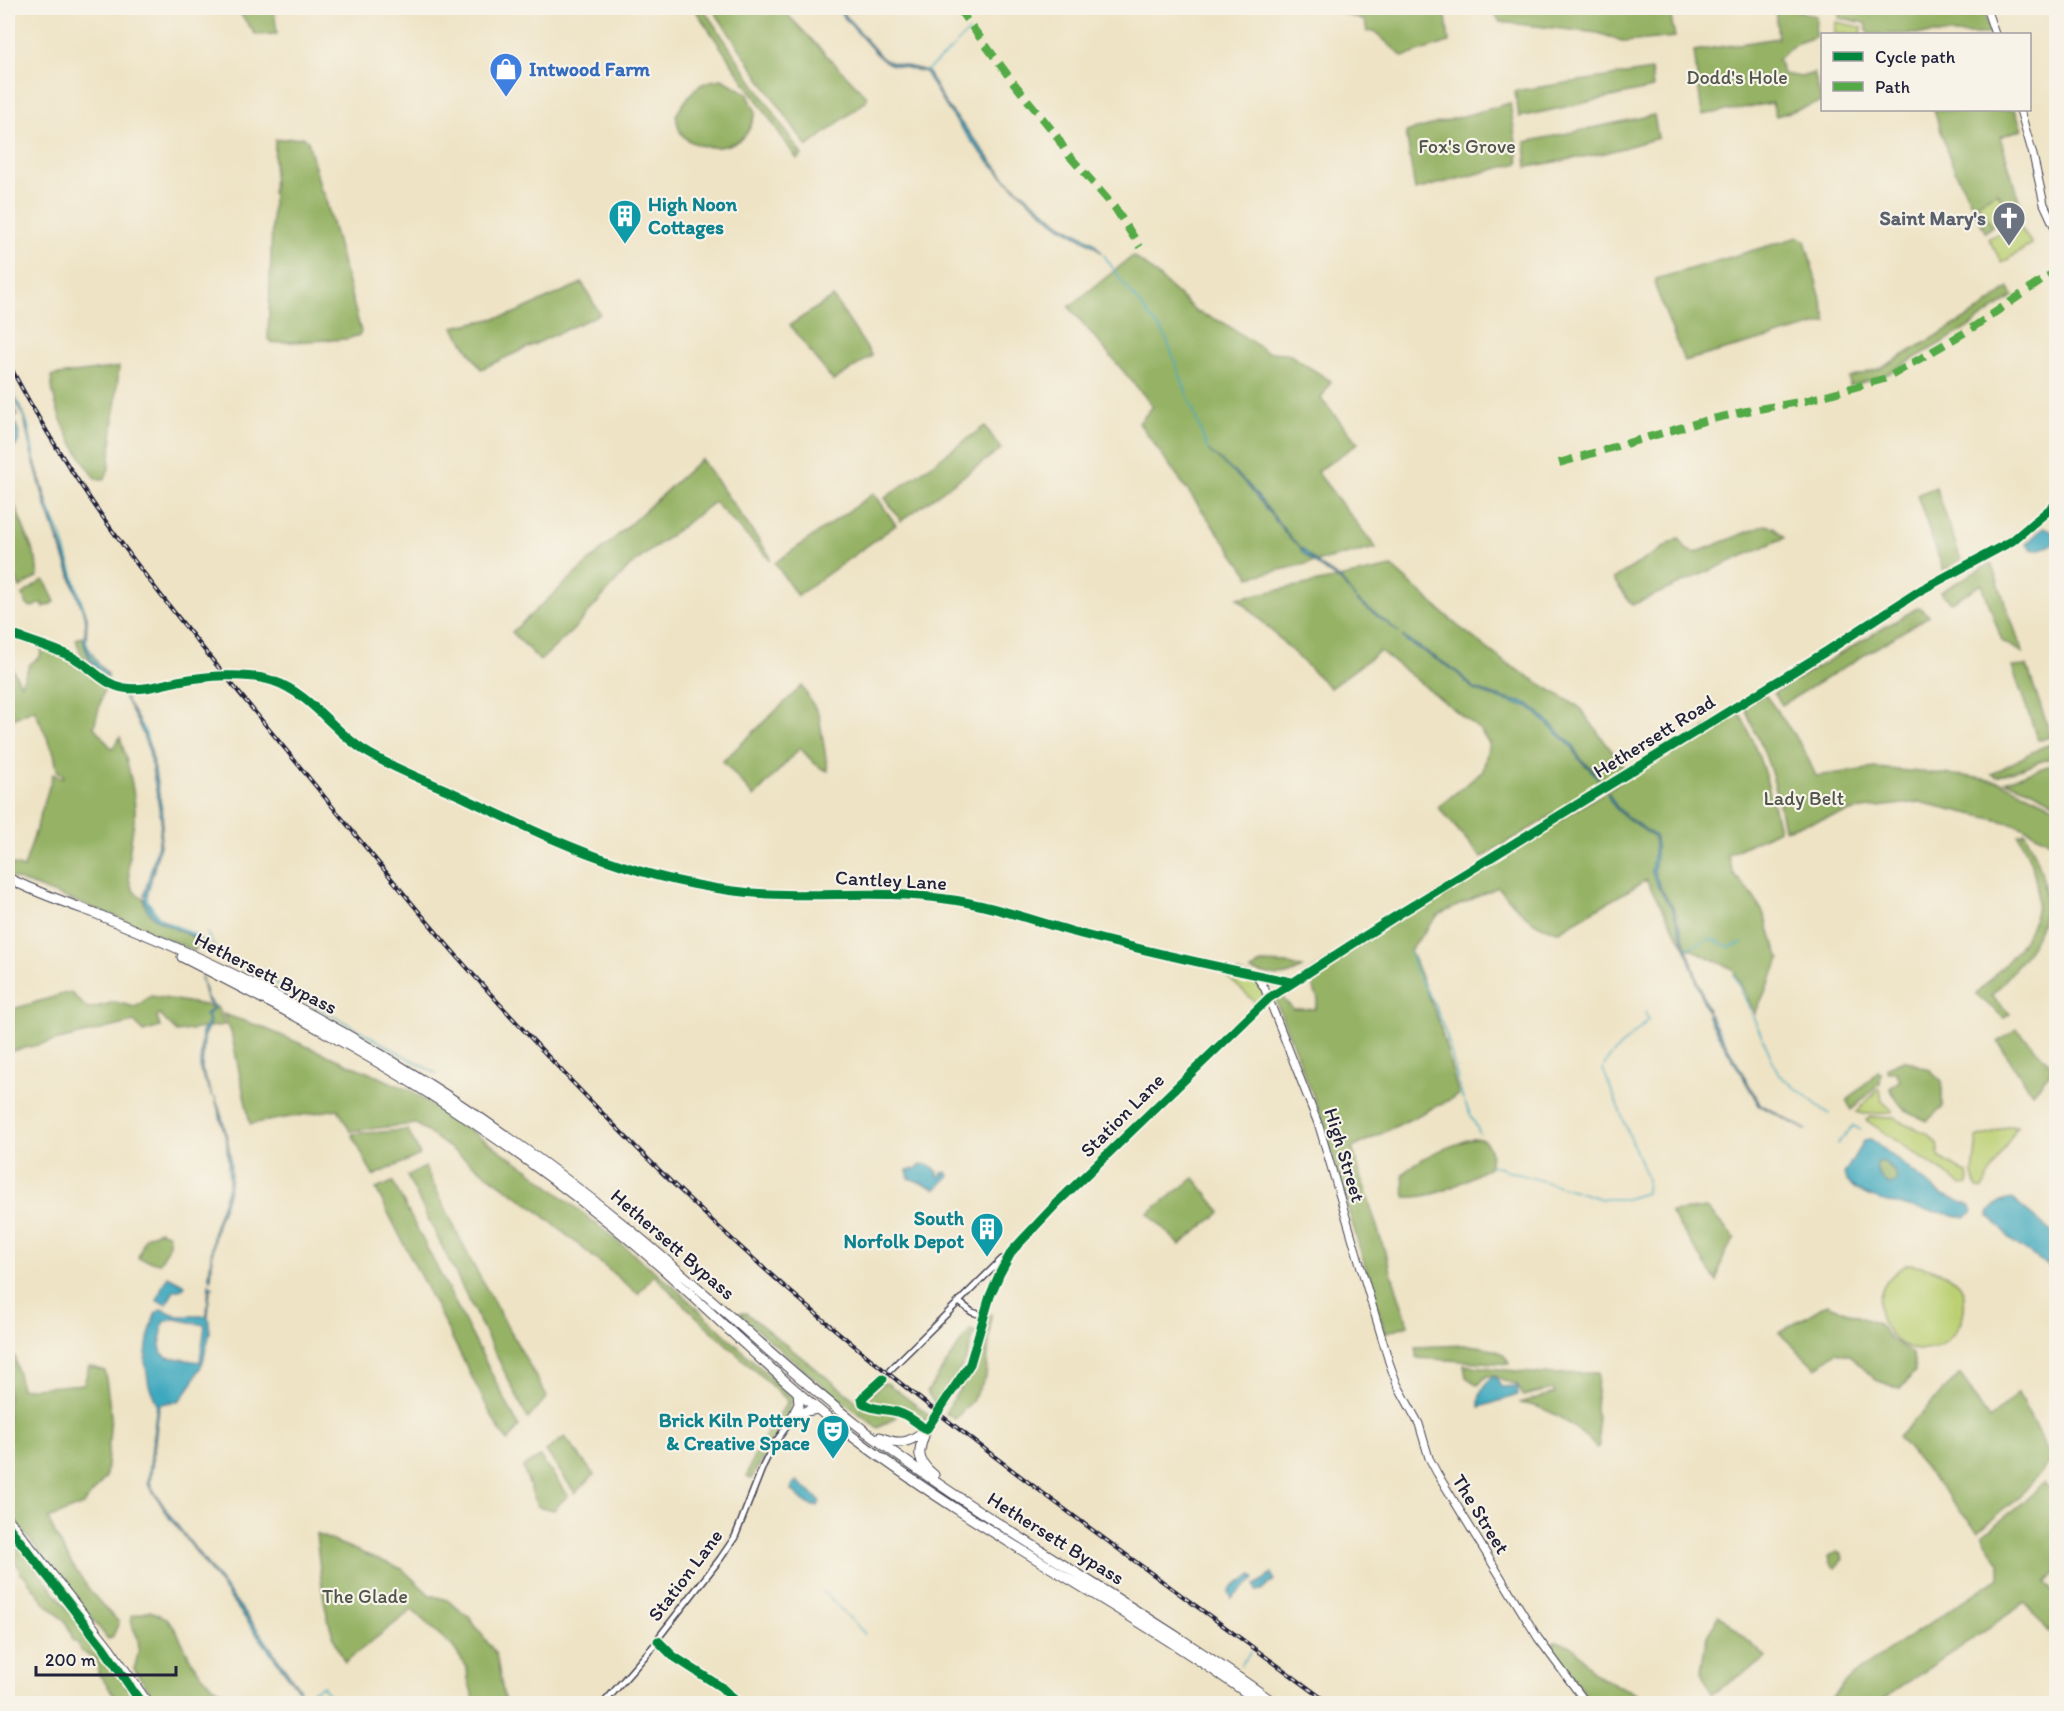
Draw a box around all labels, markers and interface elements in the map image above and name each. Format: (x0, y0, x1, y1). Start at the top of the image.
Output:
legend (1821, 33, 2031, 111)
text: Cycle path (1875, 46, 1956, 68)
shop icon: Intwood Farm (488, 51, 524, 98)
place label: Intwood Farm (529, 57, 650, 81)
park label: Dodd's Hole (1686, 65, 1788, 89)
text: Path (1875, 76, 1910, 98)
park label: Fox's Grove (1418, 134, 1516, 158)
place label: High Noon Cottages (648, 192, 738, 240)
building icon: High Noon Cottages (607, 198, 643, 245)
church icon: Saint Mary's (1991, 200, 2027, 247)
place label: Saint Mary's (1879, 206, 1986, 231)
street label: Hethersett Road (1589, 689, 1719, 783)
park label: Lady Belt (1764, 786, 1844, 810)
street label: Cantley Lane (835, 865, 947, 895)
street label: Hethersett Bypass (191, 927, 341, 1019)
street label: Station Lane (1075, 1068, 1169, 1162)
street label: High Street (1319, 1105, 1371, 1205)
street label: Hethersett Bypass (606, 1183, 740, 1305)
place label: South Norfolk Depot (844, 1206, 965, 1254)
building icon: South Norfolk Depot (969, 1211, 1005, 1258)
place label: Brick Kiln Pottery & Creative Space (659, 1408, 811, 1456)
theatre icon: Brick Kiln Pottery & Creative Space (815, 1413, 851, 1460)
street label: The Street (1447, 1470, 1515, 1558)
street label: Hethersett Bypass (983, 1486, 1129, 1590)
street label: Station Lane (643, 1524, 727, 1626)
park label: The Glade (322, 1584, 408, 1608)
scale bar (36, 1639, 176, 1677)
text: 200 m (45, 1649, 96, 1671)

